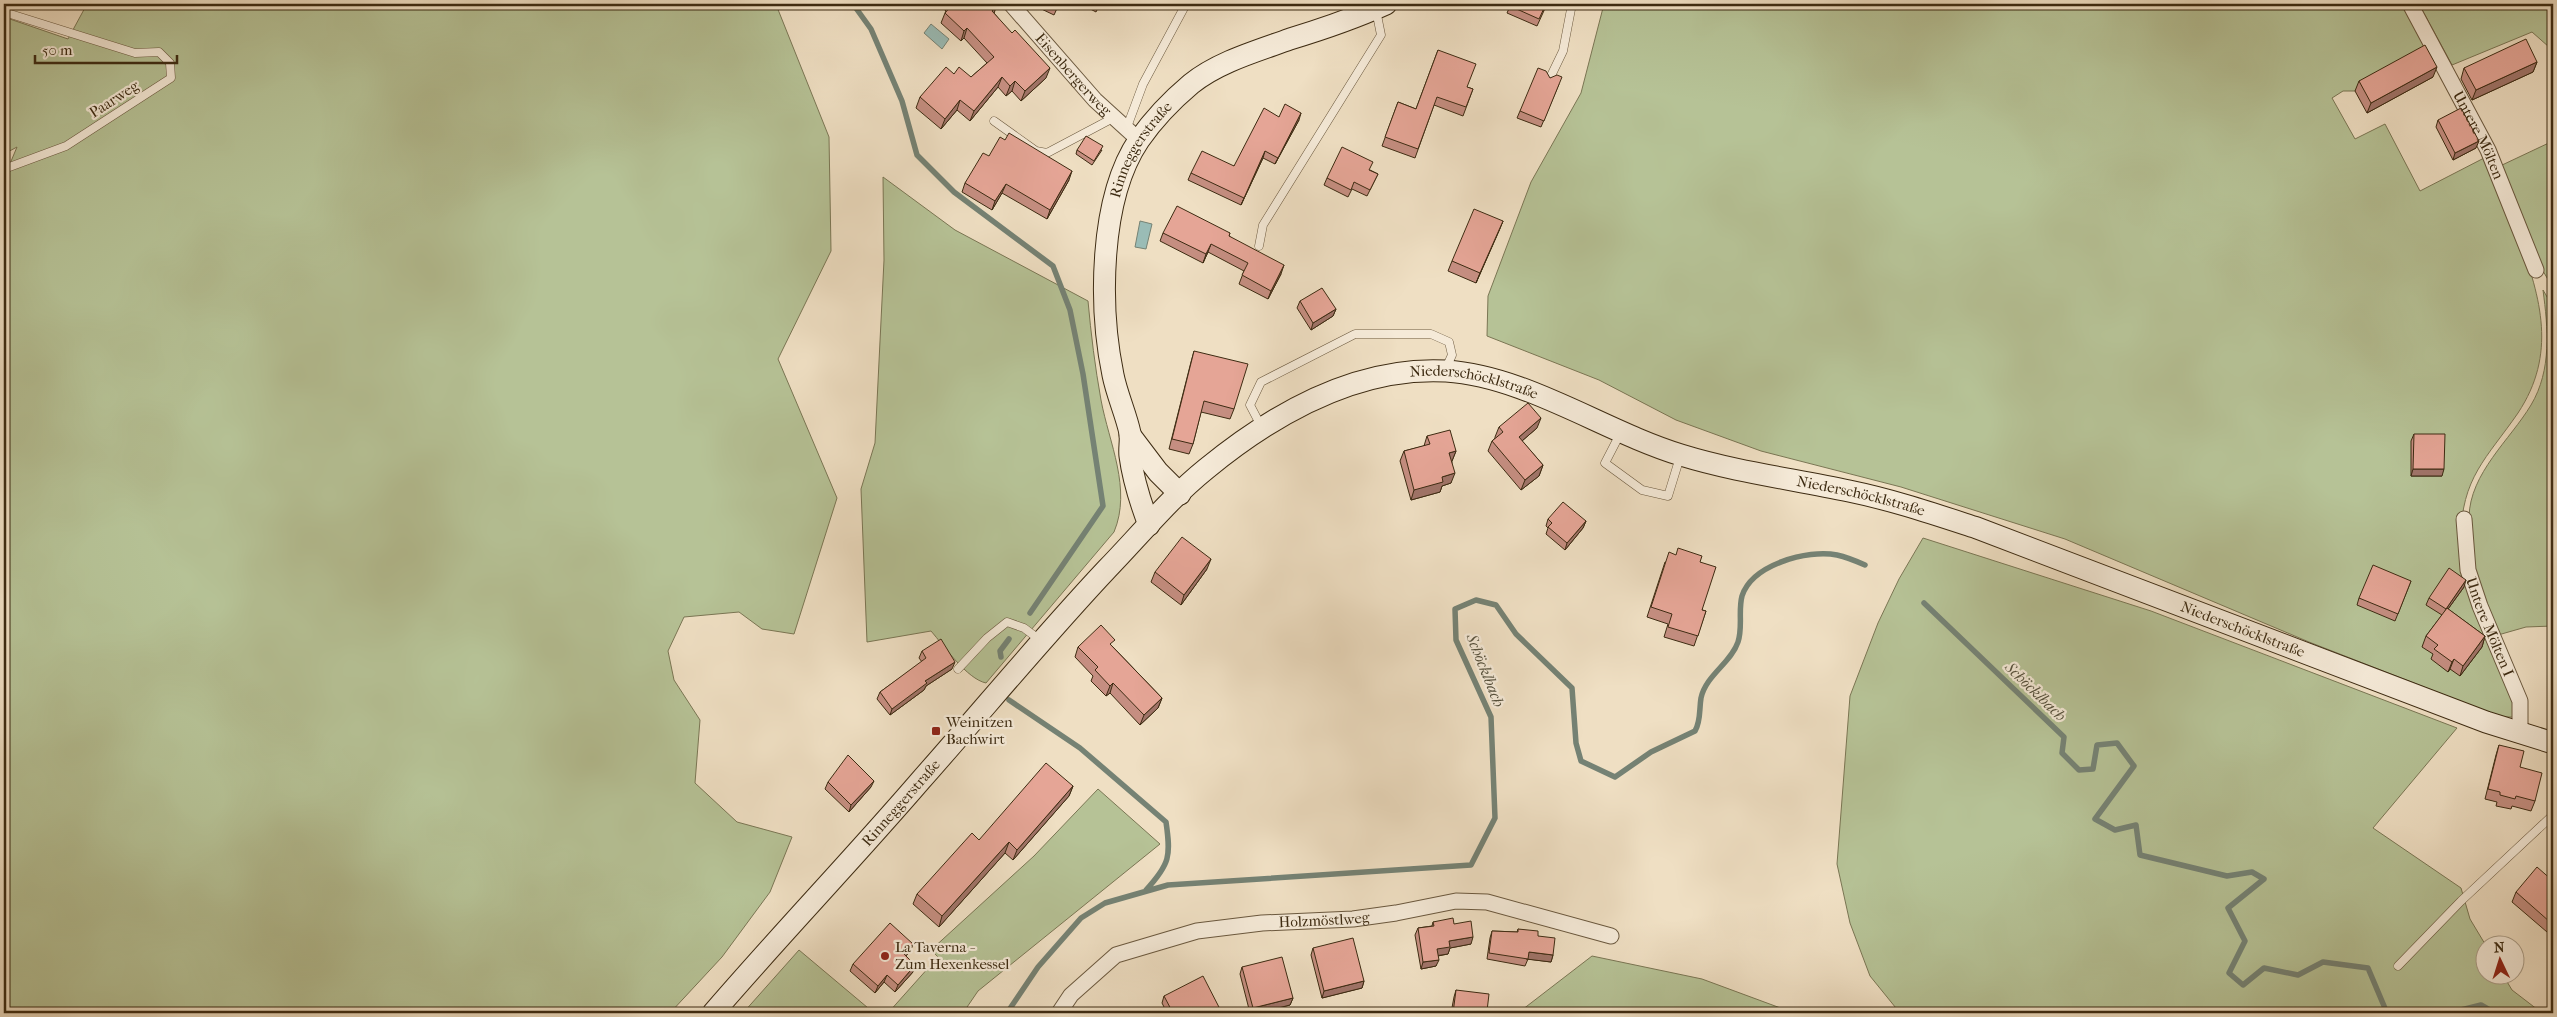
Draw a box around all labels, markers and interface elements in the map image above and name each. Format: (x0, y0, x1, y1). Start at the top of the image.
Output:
street label: Eisenbergerweg (1032, 29, 1116, 120)
scale bar (35, 32, 178, 64)
text: 50 m (42, 41, 73, 59)
street label: Paarweg (86, 76, 143, 122)
street label: Untere Mölten (2449, 88, 2508, 182)
street label: Rinneggerstraße (1106, 97, 1176, 200)
street label: Niederschöcklstraße (1409, 362, 1541, 403)
street label: Niederschöcklstraße (1795, 472, 1928, 520)
street label: Untere Mölten I (2462, 575, 2518, 679)
street label: Niederschöcklstraße (2178, 597, 2308, 661)
water label: Schöcklbach (1462, 630, 1509, 710)
water label: Schöcklbach (2001, 657, 2070, 725)
place label: Weinitzen Bachwirt (945, 713, 1013, 748)
marker: Weinitzen Bachwirt (930, 725, 942, 737)
street label: Rinneggerstraße (858, 755, 944, 850)
street label: Holzmöstlweg (1278, 908, 1372, 931)
north arrow (2474, 934, 2524, 984)
place label: La Taverna - Zum Hexenkessel (895, 938, 1009, 973)
text: N (2493, 939, 2505, 956)
marker: La Taverna - Zum Hexenkessel (879, 950, 891, 962)

